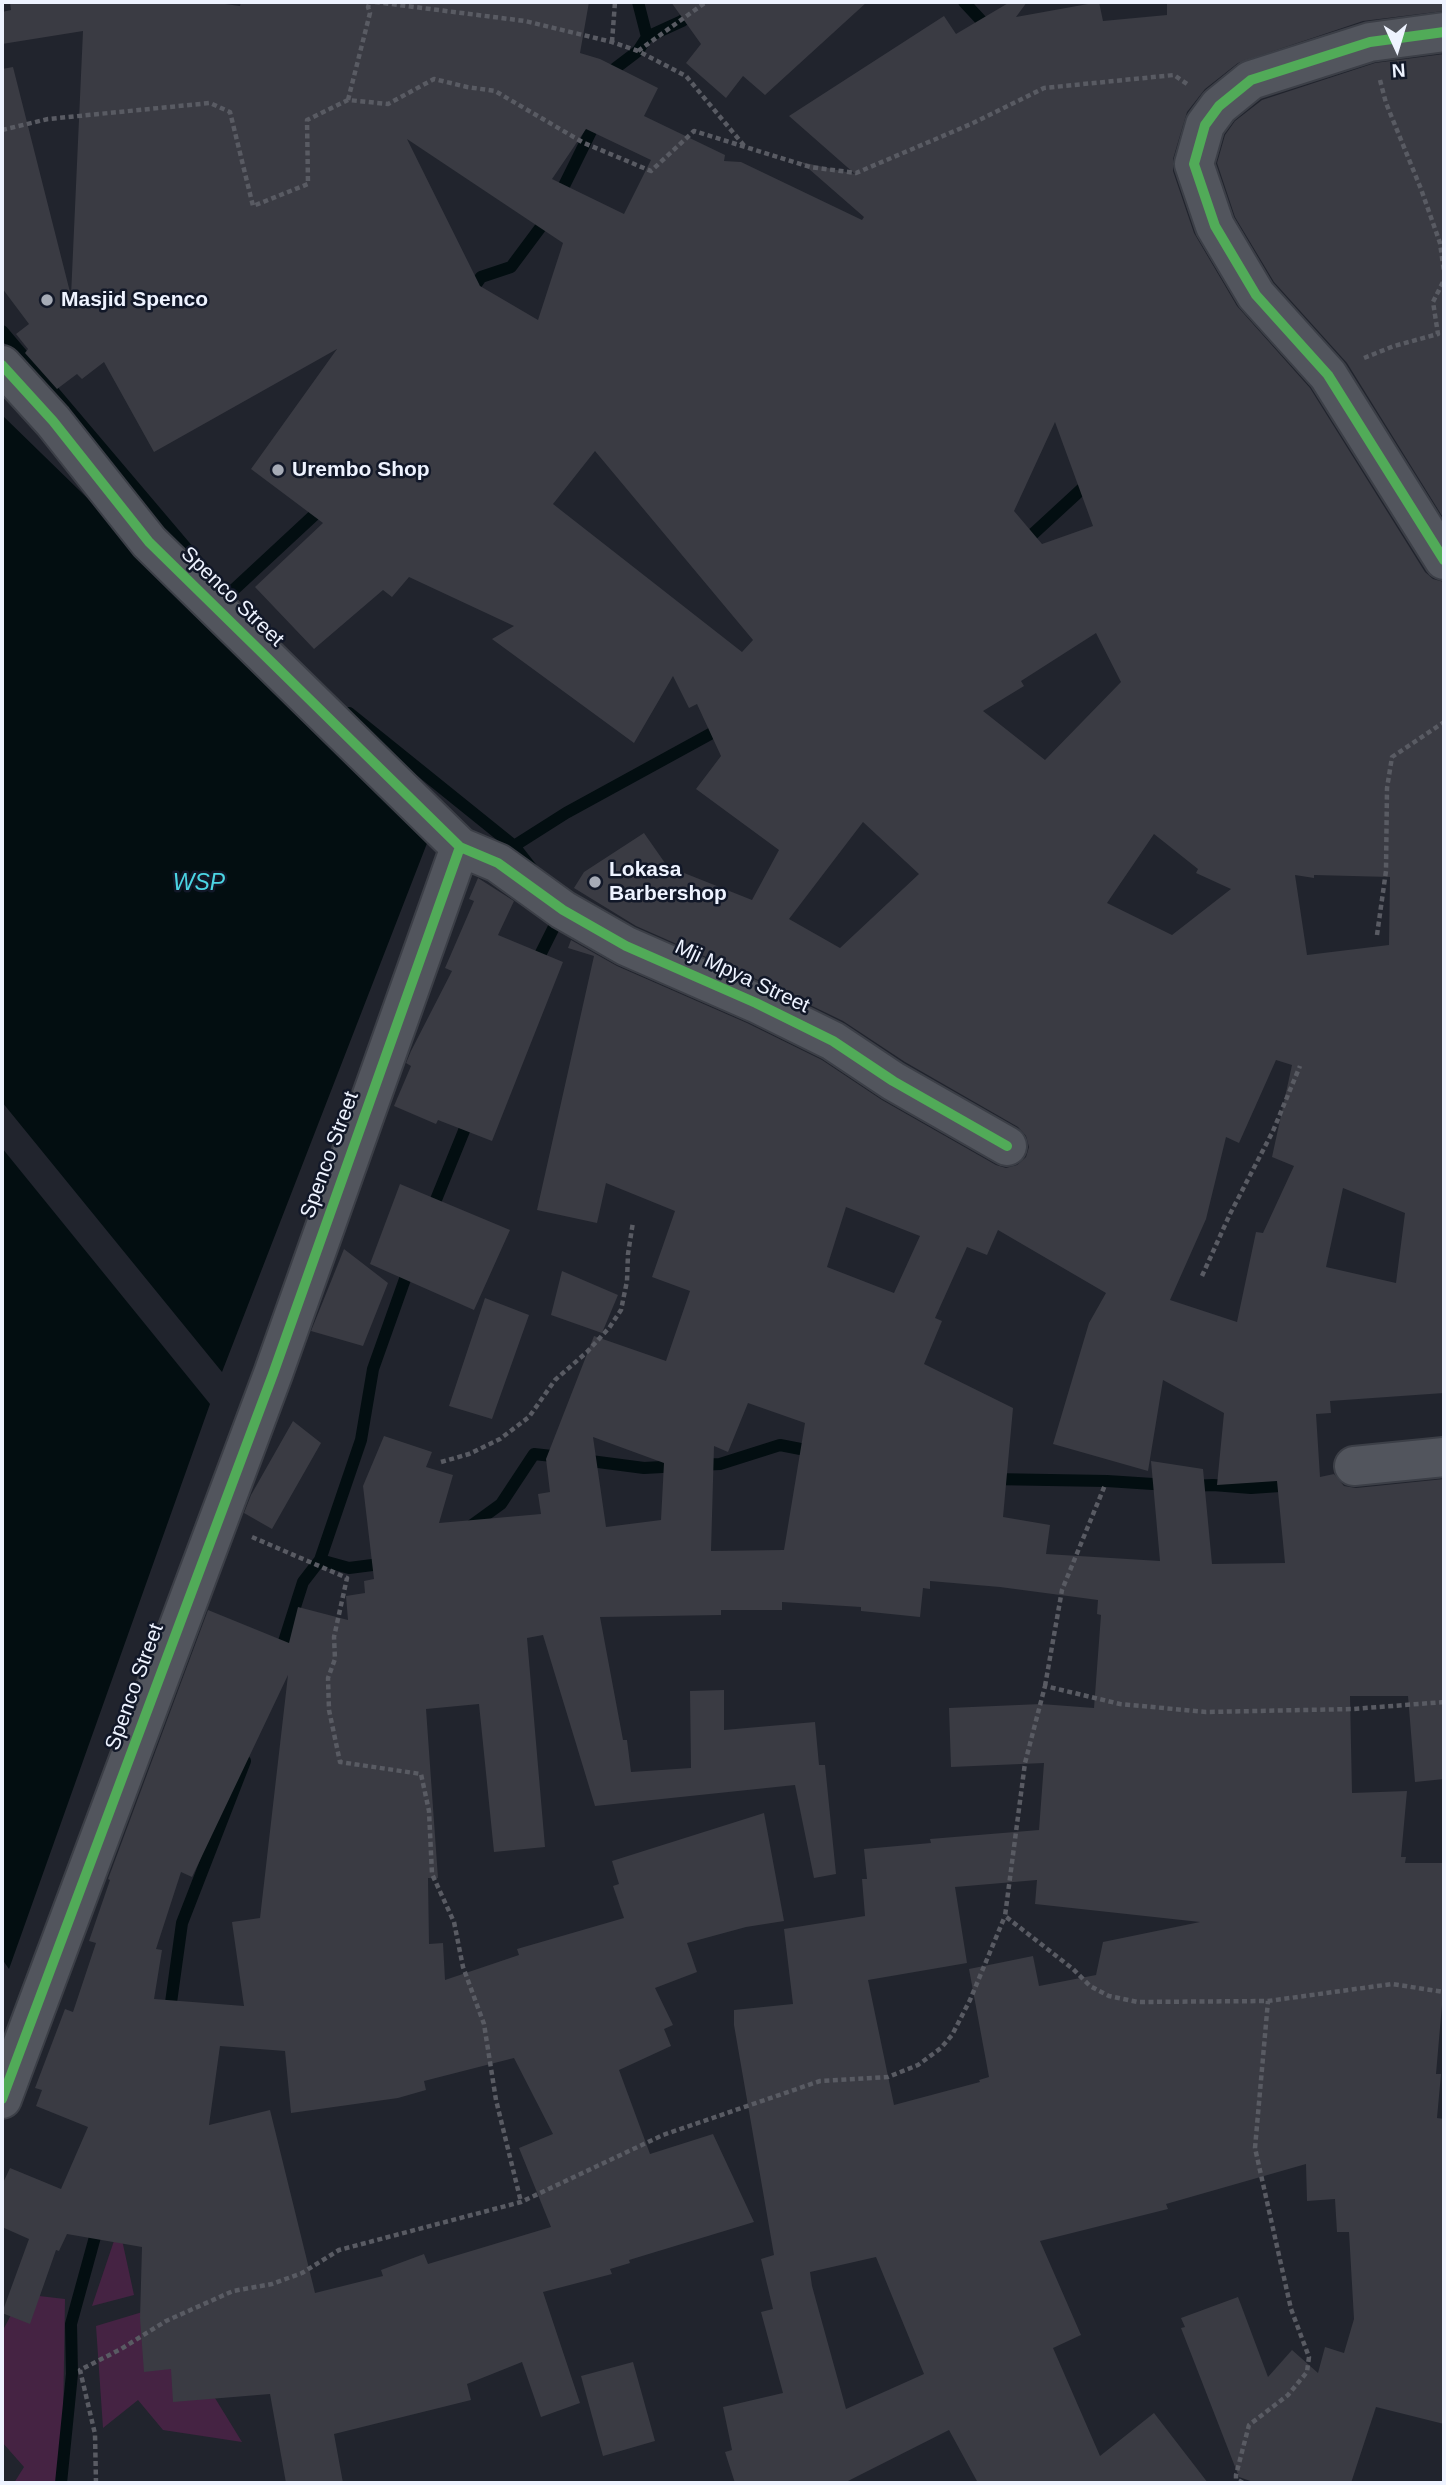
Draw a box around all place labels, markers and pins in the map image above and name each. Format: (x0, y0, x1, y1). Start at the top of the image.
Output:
place label: Masjid Spenco (61, 287, 208, 313)
marker: Masjid Spenco (39, 292, 55, 308)
place label: Urembo Shop (292, 457, 430, 483)
marker: Urembo Shop (270, 462, 286, 478)
place label: Lokasa Barbershop (609, 857, 727, 907)
marker: Lokasa Barbershop (587, 874, 603, 890)

